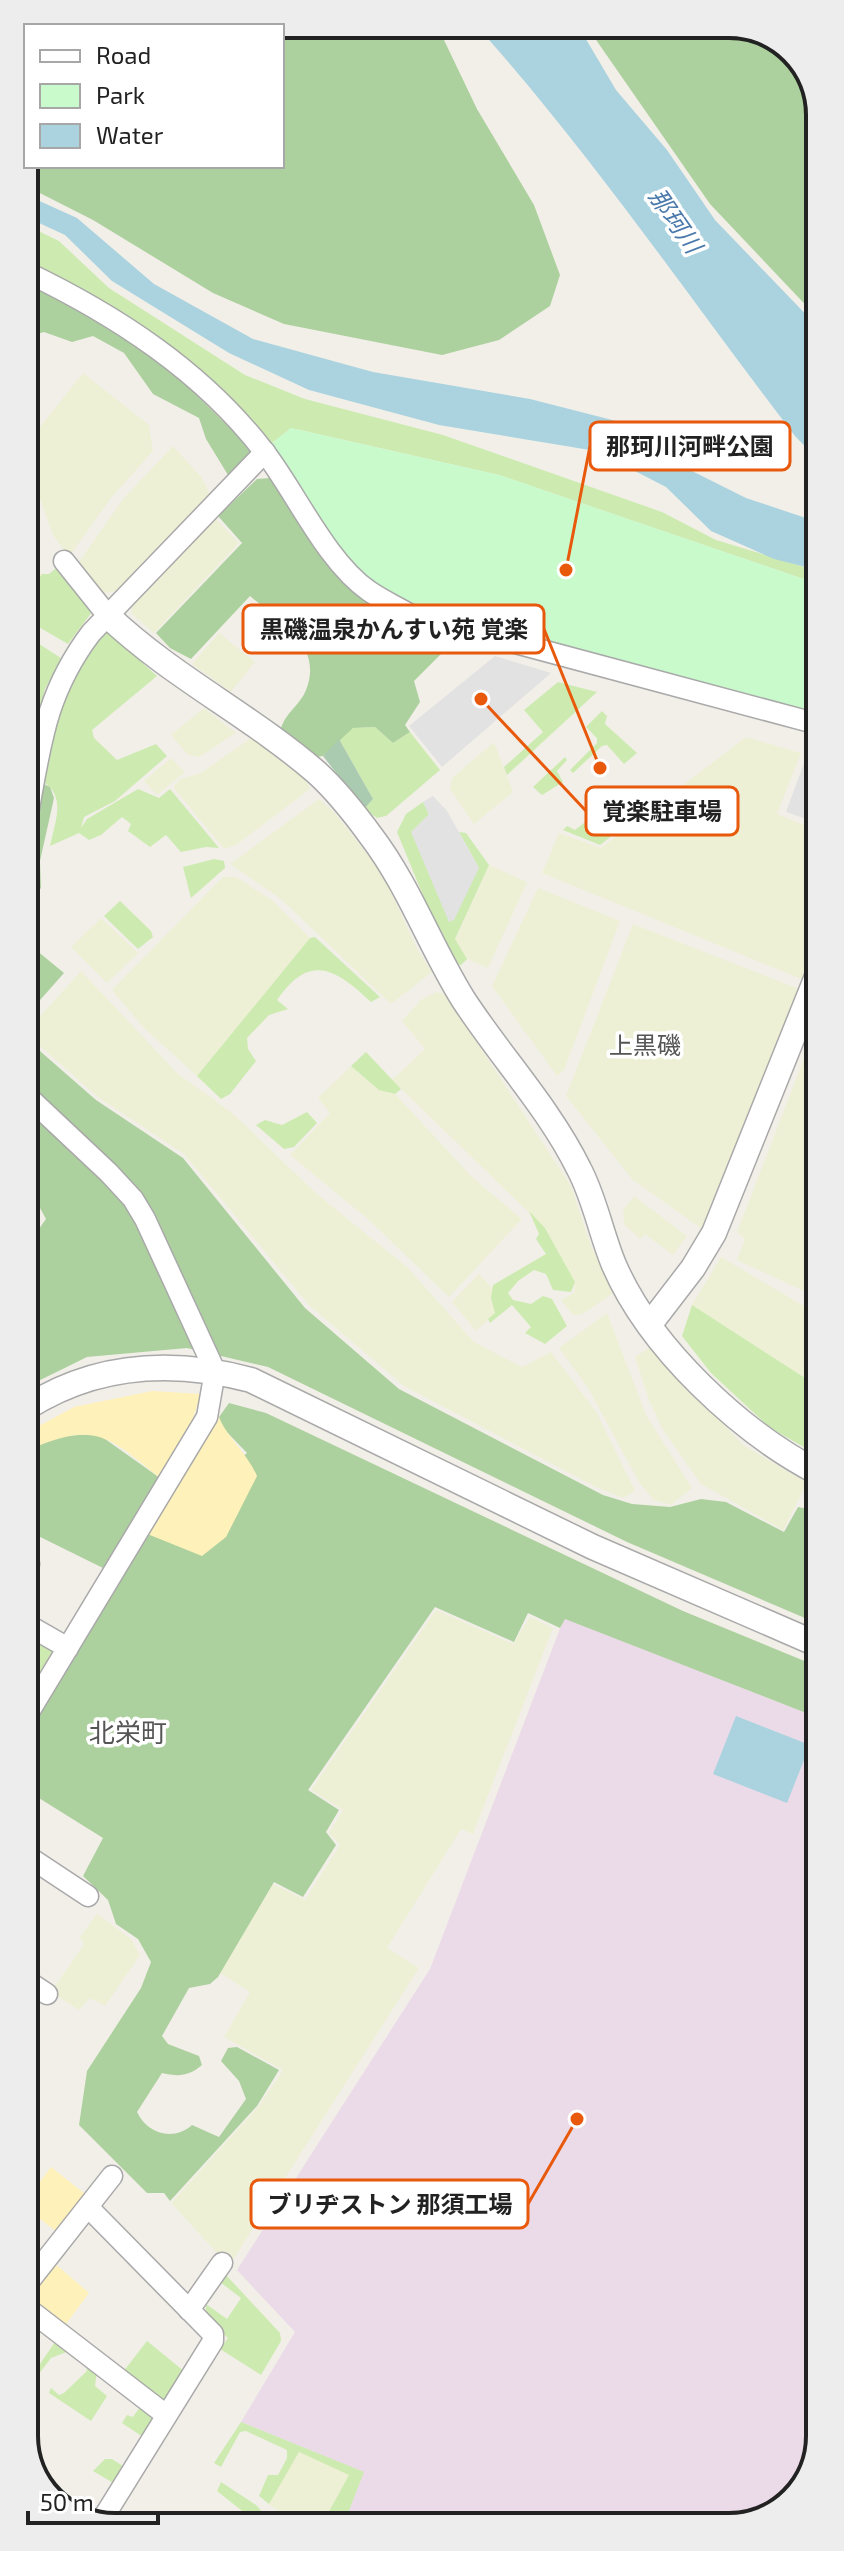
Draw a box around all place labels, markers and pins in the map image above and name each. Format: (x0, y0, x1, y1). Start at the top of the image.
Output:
callout: 那珂川河畔公園 (590, 422, 790, 470)
callout: 黒磯温泉かんすい苑 覚楽 (243, 605, 544, 653)
callout: 覚楽駐車場 (586, 787, 738, 835)
callout: ブリヂストン 那須工場 (251, 2180, 528, 2228)

